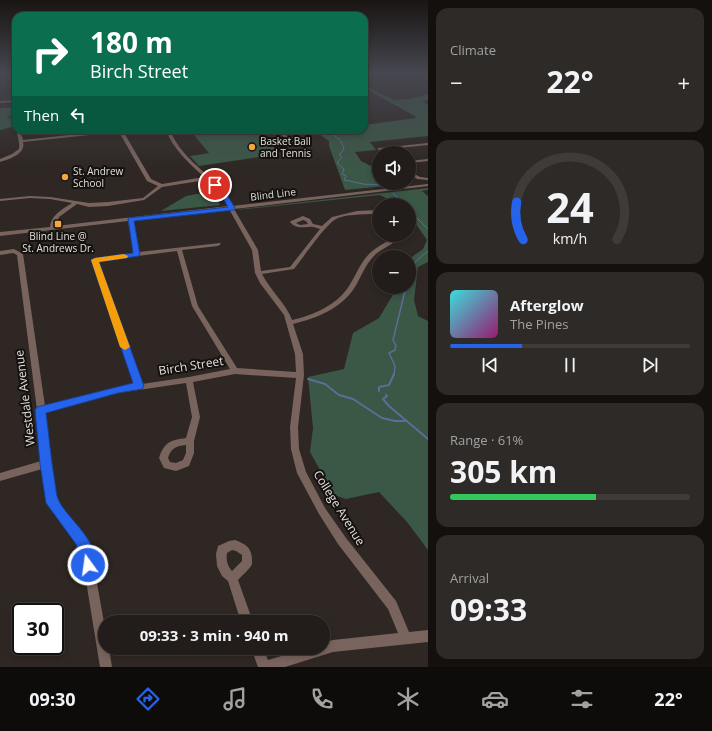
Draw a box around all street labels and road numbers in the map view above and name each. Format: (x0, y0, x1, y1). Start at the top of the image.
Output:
street label: Blind Line (249, 184, 297, 204)
street label: Westdale Avenue (10, 349, 39, 447)
street label: Birch Street (157, 352, 225, 379)
street label: College Avenue (309, 467, 369, 549)

